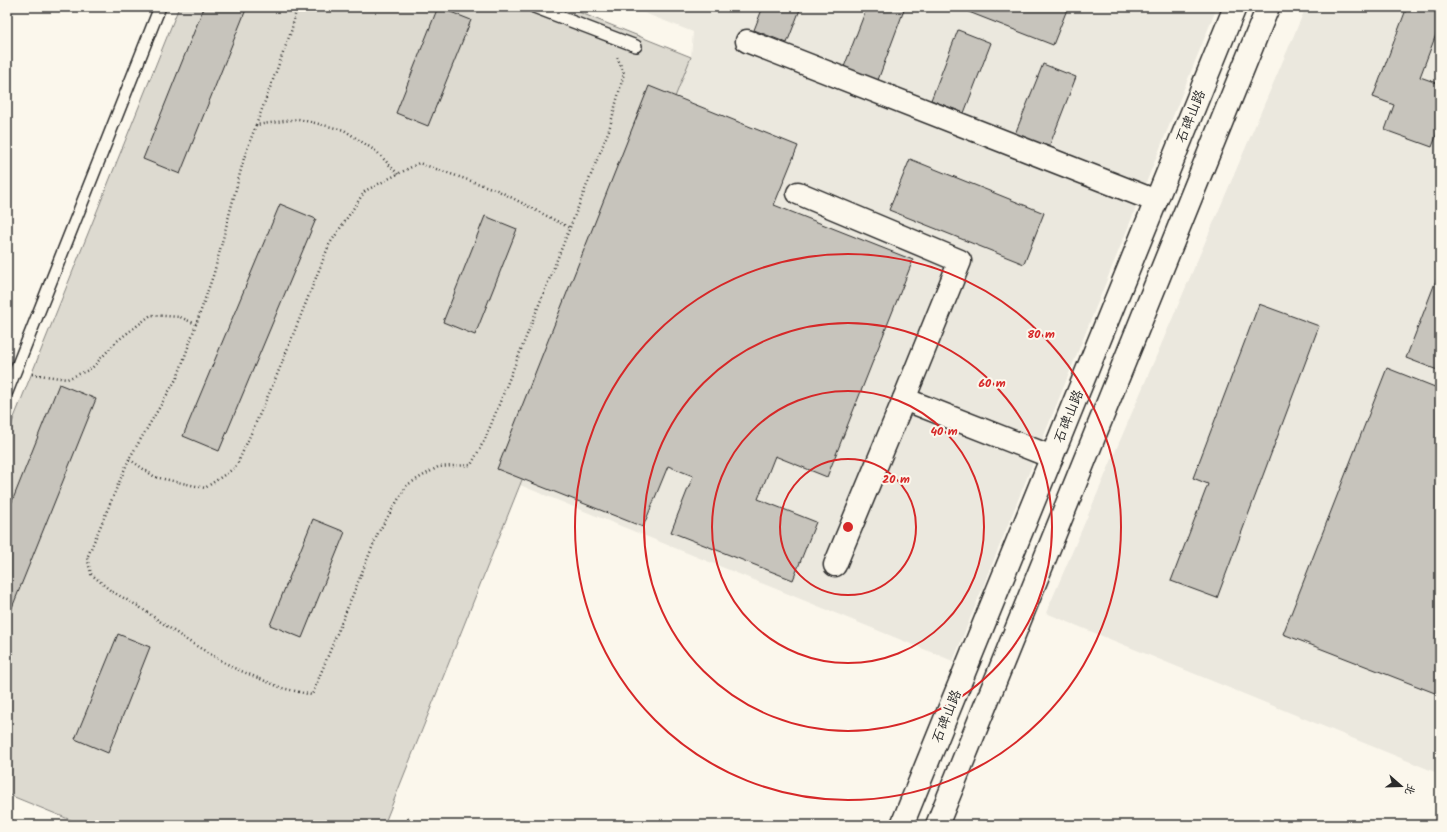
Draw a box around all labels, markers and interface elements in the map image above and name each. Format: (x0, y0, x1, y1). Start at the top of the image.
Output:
street label: 石碑山路 (1170, 86, 1212, 146)
text: 80 m (1027, 325, 1055, 344)
text: 60 m (978, 374, 1006, 393)
street label: 石碑山路 (1048, 386, 1090, 446)
text: 40 m (930, 422, 958, 441)
text: 20 m (882, 470, 910, 489)
centre of rings (841, 520, 855, 534)
street label: 石碑山路 (926, 686, 968, 746)
north arrow (1381, 766, 1421, 806)
text: 北 (1399, 781, 1420, 797)

